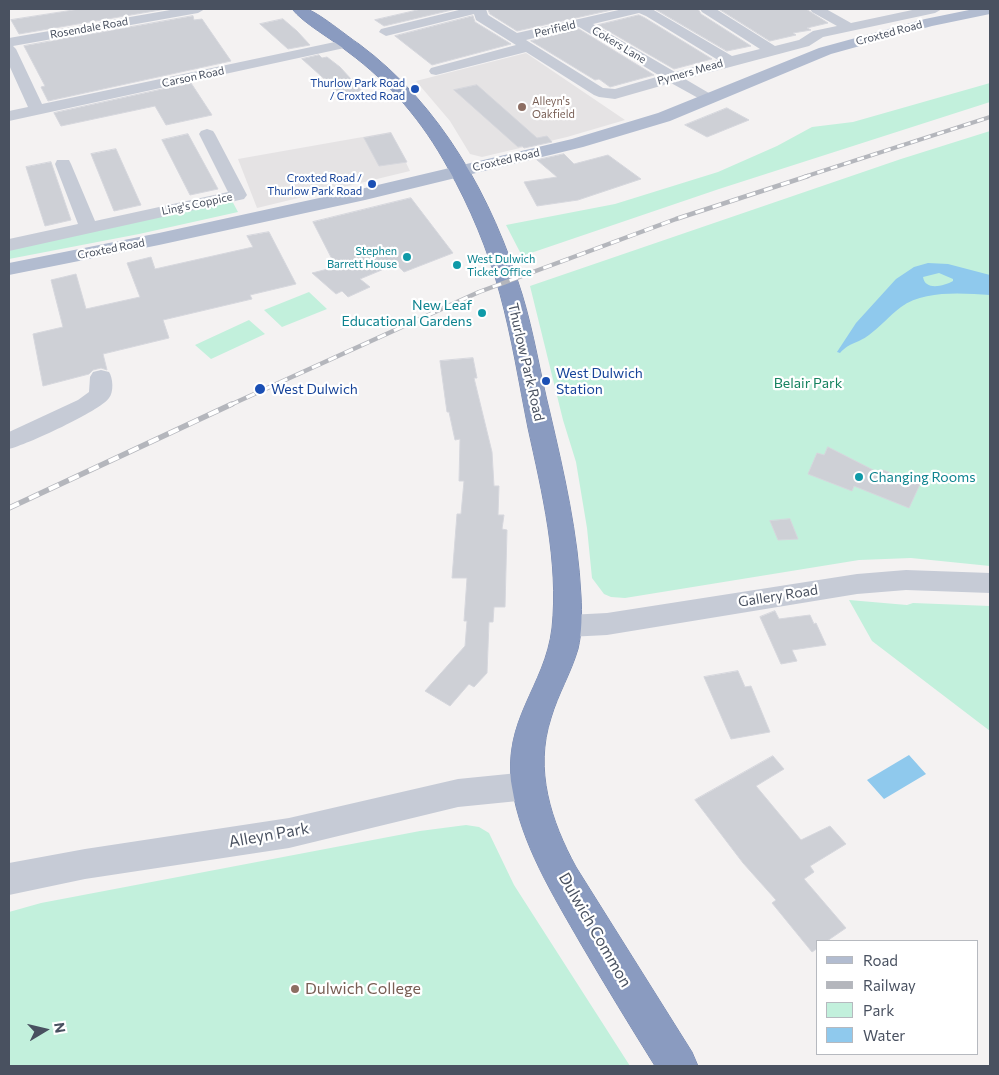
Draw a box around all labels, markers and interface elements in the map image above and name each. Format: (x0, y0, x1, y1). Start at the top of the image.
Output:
street label: Rosendale Road (49, 15, 129, 41)
street label: Perifield (533, 18, 577, 40)
street label: Croxted Road (854, 18, 924, 48)
street label: Cokers Lane (589, 24, 649, 66)
street label: Pymers Mead (656, 56, 724, 88)
street label: Carson Road (161, 64, 225, 90)
place label: Thurlow Park Road / Croxted Road (310, 76, 405, 102)
marker: Thurlow Park Road / Croxted Road (409, 83, 421, 95)
place label: Alleyn's Oakfield (532, 94, 575, 120)
marker: Alleyn's Oakfield (516, 101, 528, 113)
street label: Croxted Road (471, 146, 541, 174)
place label: Croxted Road / Thurlow Park Road (267, 171, 362, 197)
marker: Croxted Road / Thurlow Park Road (366, 178, 378, 190)
street label: Ling's Coppice (160, 190, 234, 218)
street label: Croxted Road (76, 236, 146, 262)
place label: Stephen Barrett House (327, 244, 397, 270)
marker: Stephen Barrett House (401, 251, 413, 263)
place label: West Dulwich Ticket Office (467, 252, 535, 278)
marker: West Dulwich Ticket Office (451, 259, 463, 271)
place label: New Leaf Educational Gardens (341, 297, 472, 330)
street label: Thurlow Park Road (504, 301, 548, 423)
marker: New Leaf Educational Gardens (476, 307, 488, 319)
place label: West Dulwich Station (556, 365, 643, 398)
marker: West Dulwich Station (540, 375, 552, 387)
park label: Belair Park (774, 375, 842, 391)
place label: West Dulwich (271, 381, 358, 397)
marker: West Dulwich (253, 382, 267, 396)
place label: Changing Rooms (869, 469, 976, 485)
marker: Changing Rooms (853, 471, 865, 483)
street label: Gallery Road (737, 581, 819, 611)
street label: Alleyn Park (227, 818, 311, 852)
street label: Dulwich Common (554, 869, 636, 991)
legend (816, 940, 979, 1055)
text: Road (863, 951, 898, 969)
text: Railway (863, 976, 916, 994)
place label: Dulwich College (305, 979, 421, 999)
marker: Dulwich College (289, 983, 301, 995)
text: Park (863, 1001, 894, 1019)
north arrow (20, 1005, 70, 1055)
text: N (51, 1021, 70, 1034)
text: Water (863, 1026, 905, 1044)

